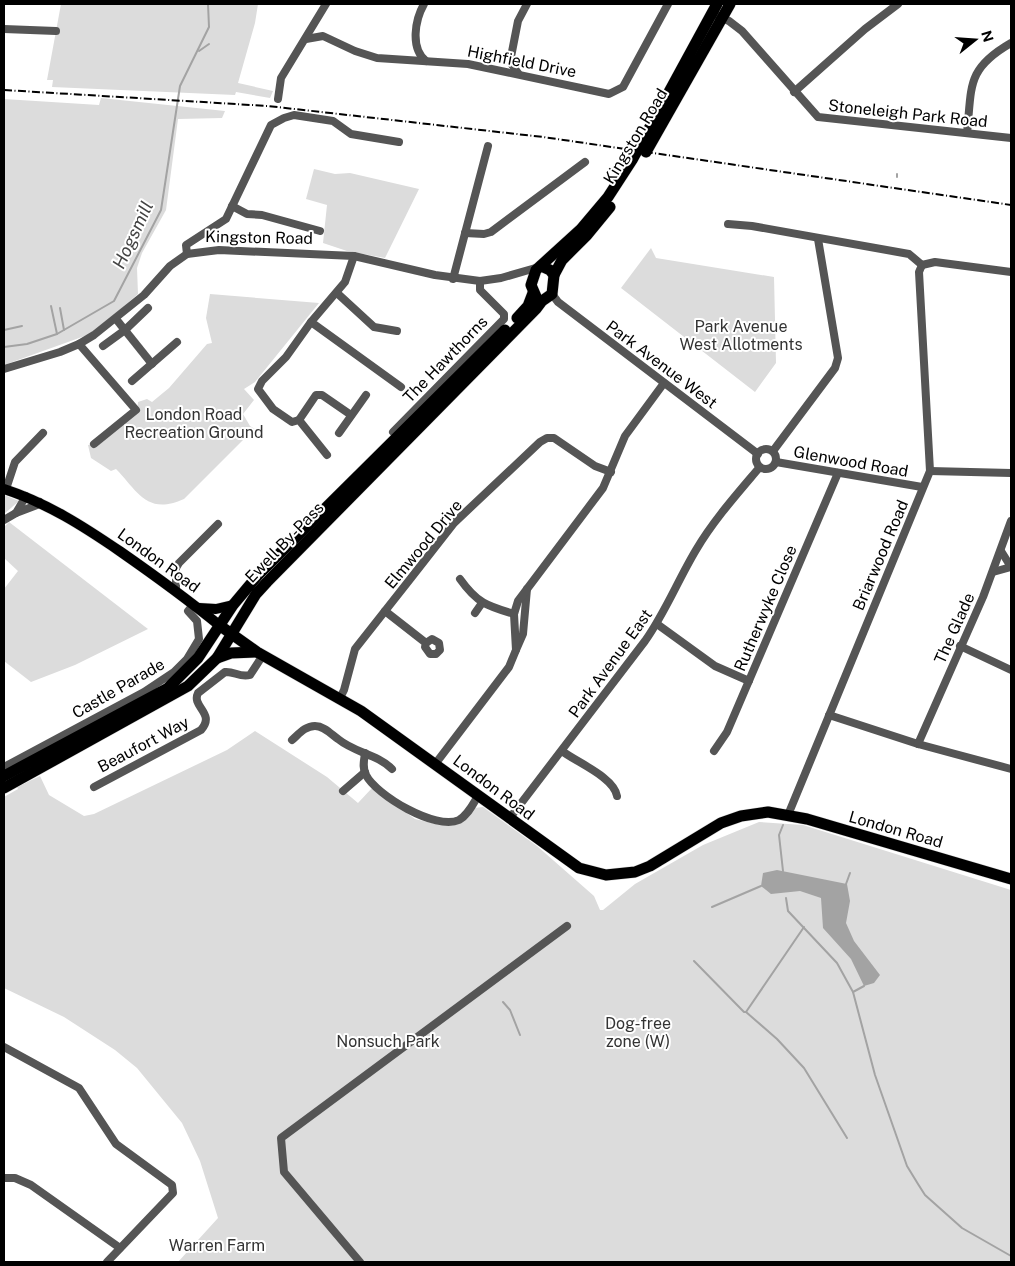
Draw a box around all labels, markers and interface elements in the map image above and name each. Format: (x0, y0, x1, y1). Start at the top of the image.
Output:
north arrow (950, 15, 1000, 65)
text: N (978, 29, 997, 44)
street label: Highfield Drive (466, 42, 578, 81)
street label: Kingston Road (600, 85, 671, 187)
street label: Stoneleigh Park Road (827, 96, 989, 131)
water label: Hogsmill (108, 198, 157, 272)
street label: Kingston Road (205, 227, 313, 248)
street label: The Hawthorns (399, 312, 491, 407)
street label: Park Avenue West (602, 316, 721, 412)
park label: Park Avenue West Allotments (680, 317, 802, 354)
park label: London Road Recreation Ground (124, 405, 264, 442)
street label: Glenwood Road (792, 442, 910, 481)
street label: Elmwood Drive (381, 496, 466, 593)
street label: Briarwood Road (849, 497, 912, 613)
street label: Ewell By-Pass (241, 498, 328, 587)
street label: London Road (114, 524, 203, 597)
street label: Rutherwyke Close (730, 542, 801, 674)
street label: The Glade (930, 590, 978, 667)
street label: Park Avenue East (565, 605, 656, 721)
street label: Castle Parade (69, 654, 168, 723)
street label: Beaufort Way (94, 712, 193, 776)
street label: London Road (449, 751, 538, 824)
street label: London Road (847, 807, 945, 852)
park label: Dog-free zone (W) (605, 1014, 671, 1051)
park label: Nonsuch Park (336, 1032, 440, 1051)
park label: Warren Farm (169, 1236, 265, 1255)

